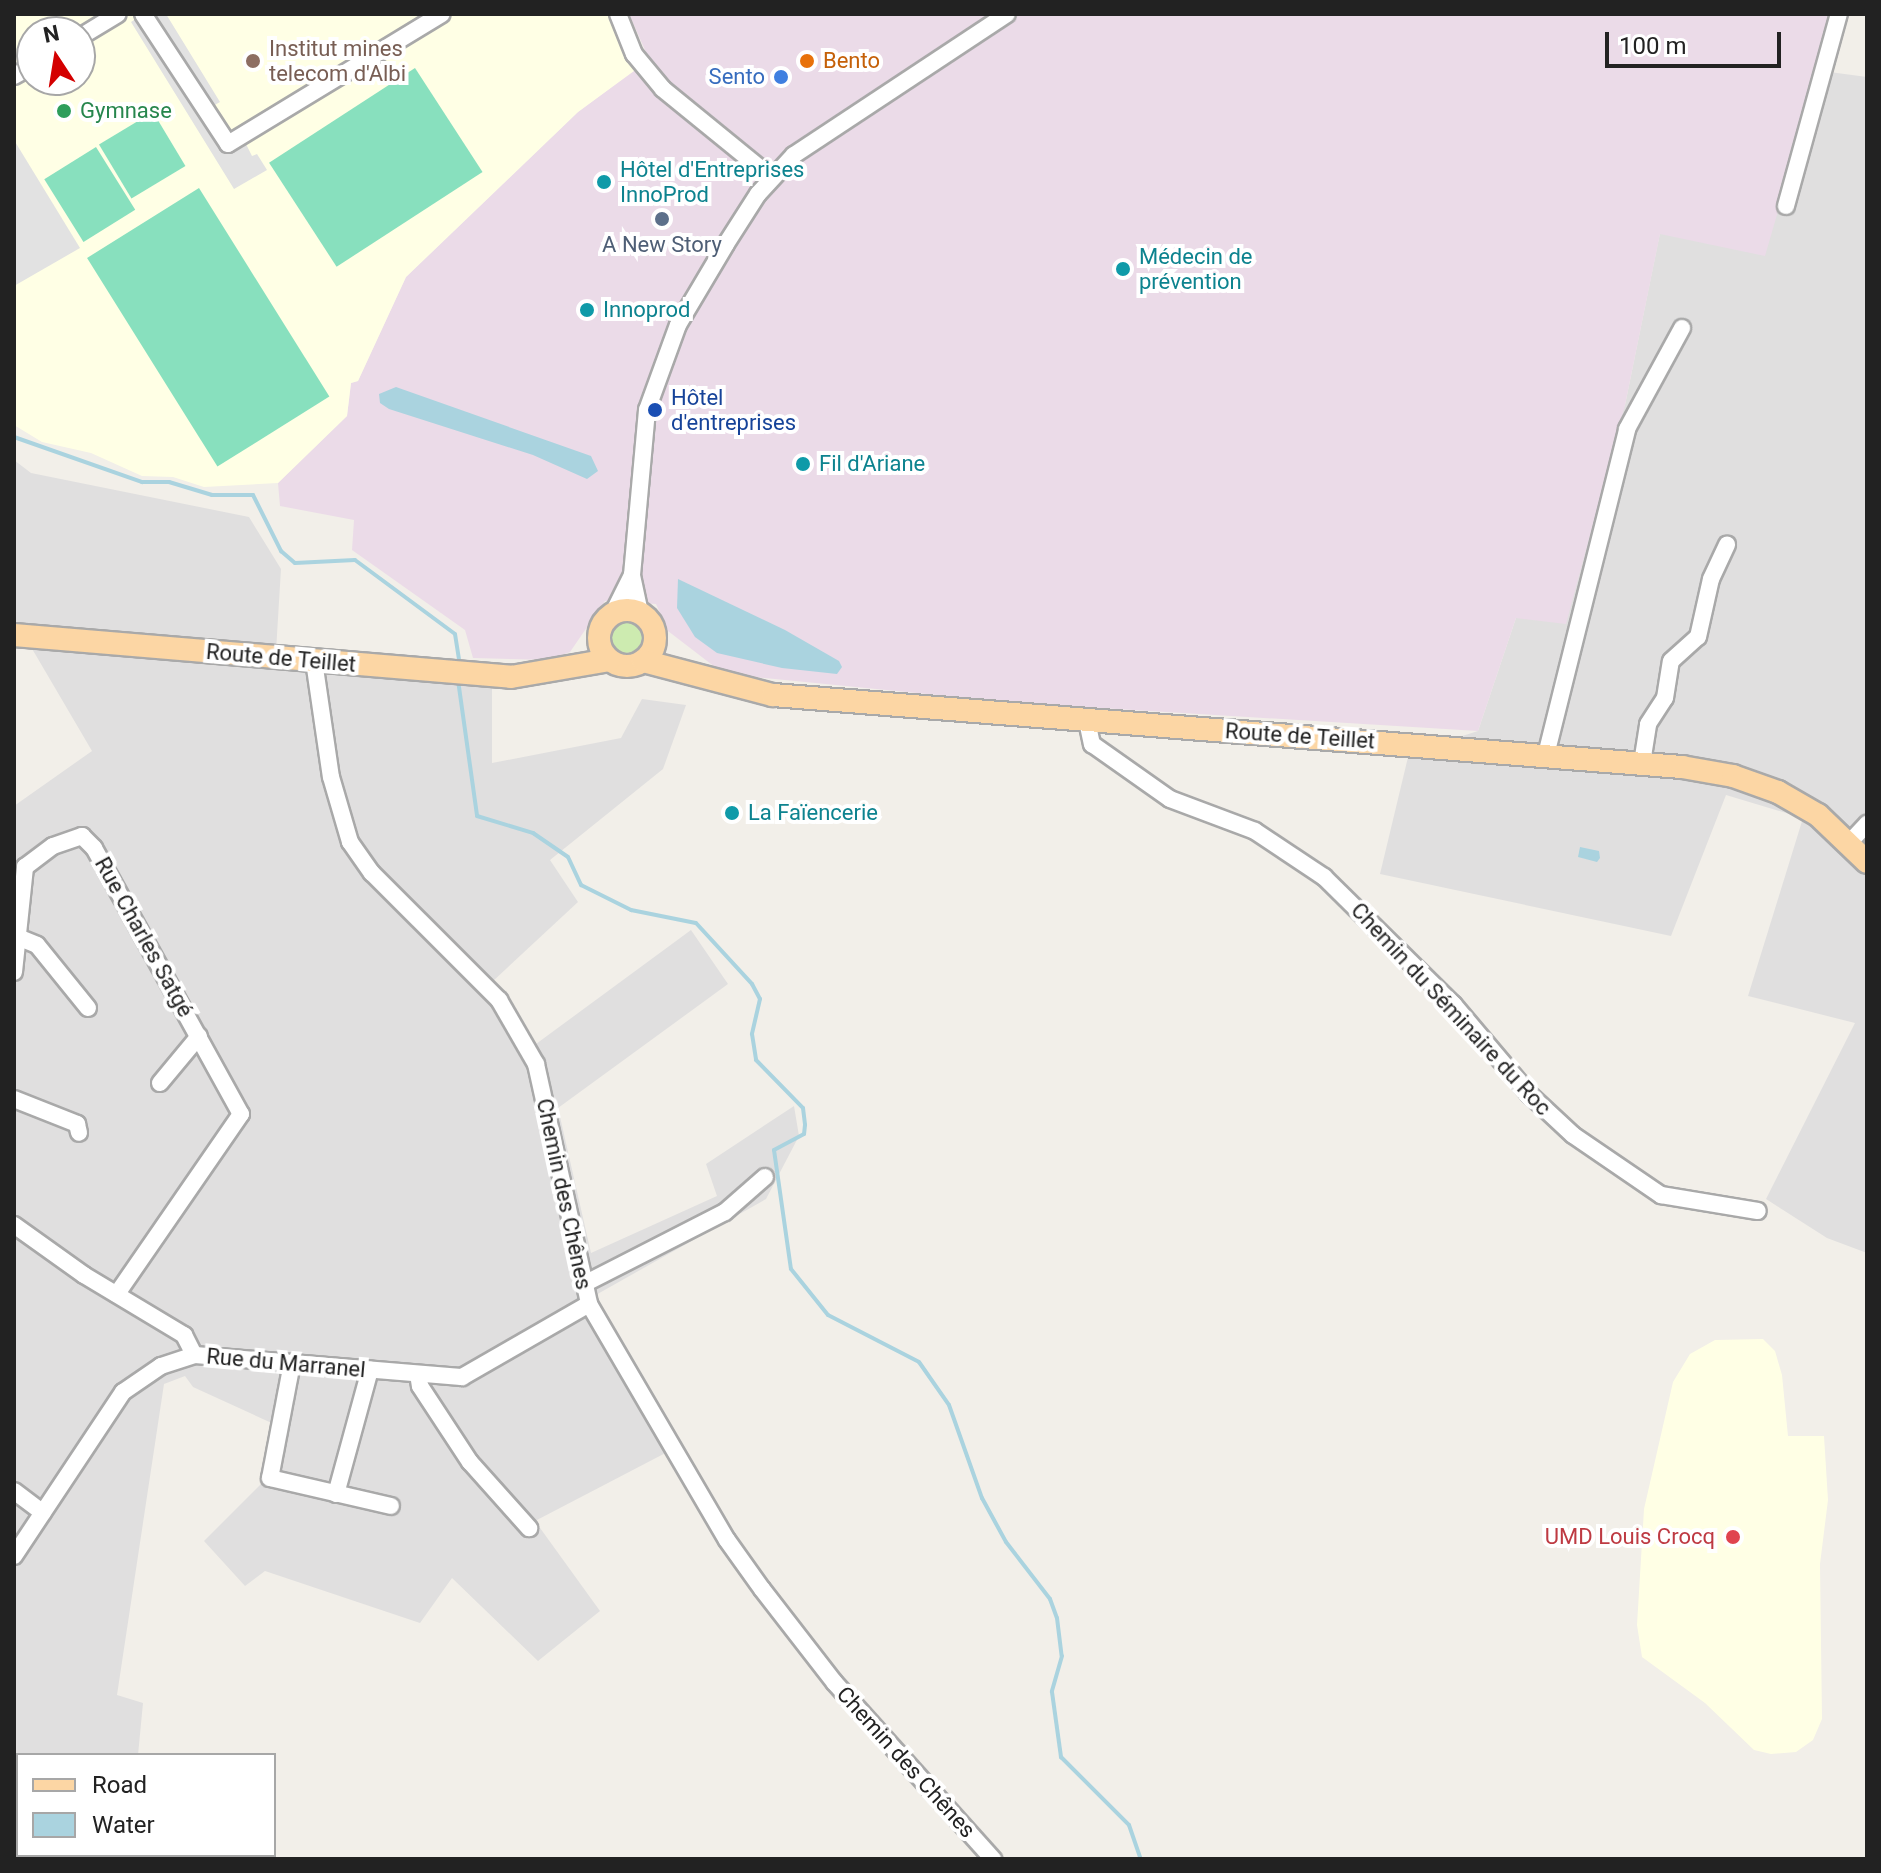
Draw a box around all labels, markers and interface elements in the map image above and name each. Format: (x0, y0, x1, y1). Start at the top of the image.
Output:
north arrow (16, 16, 96, 96)
scale bar (1609, 16, 1785, 66)
text: N (41, 20, 62, 48)
text: 100 m (1619, 32, 1686, 60)
place label: Institut mines telecom d'Albi (269, 35, 406, 86)
place label: Bento (823, 48, 880, 74)
marker: Institut mines telecom d'Albi (244, 52, 262, 70)
marker: Bento (798, 52, 816, 70)
place label: Sento (709, 64, 765, 90)
marker: Sento (772, 68, 790, 86)
place label: Gymnase (80, 98, 172, 124)
marker: Gymnase (55, 102, 73, 120)
place label: Hôtel d'Entreprises InnoProd (620, 156, 804, 208)
marker: Hôtel d'Entreprises InnoProd (595, 173, 613, 191)
marker: A New Story (653, 210, 671, 228)
place label: A New Story (602, 232, 722, 258)
place label: Médecin de prévention (1139, 243, 1252, 294)
marker: Médecin de prévention (1114, 260, 1132, 278)
place label: Innoprod (603, 297, 690, 323)
marker: Innoprod (578, 301, 596, 319)
place label: Hôtel d'entreprises (671, 384, 796, 436)
marker: Hôtel d'entreprises (646, 401, 664, 419)
place label: Fil d'Ariane (819, 451, 925, 477)
marker: Fil d'Ariane (794, 455, 812, 473)
street label: Route de Teillet (205, 638, 357, 678)
street label: Route de Teillet (1224, 718, 1376, 754)
place label: La Faïencerie (748, 800, 878, 826)
marker: La Faïencerie (723, 804, 741, 822)
street label: Rue Charles Satgé (89, 852, 199, 1022)
street label: Chemin du Séminaire du Roc (1345, 897, 1557, 1121)
street label: Chemin des Chênes (531, 1096, 597, 1292)
street label: Rue du Marranel (205, 1343, 367, 1383)
place label: UMD Louis Crocq (1545, 1524, 1715, 1550)
marker: UMD Louis Crocq (1722, 1526, 1744, 1548)
street label: Chemin des Chênes (831, 1681, 981, 1843)
legend (16, 1753, 276, 1857)
text: Road (92, 1771, 147, 1799)
text: Water (92, 1811, 155, 1839)

